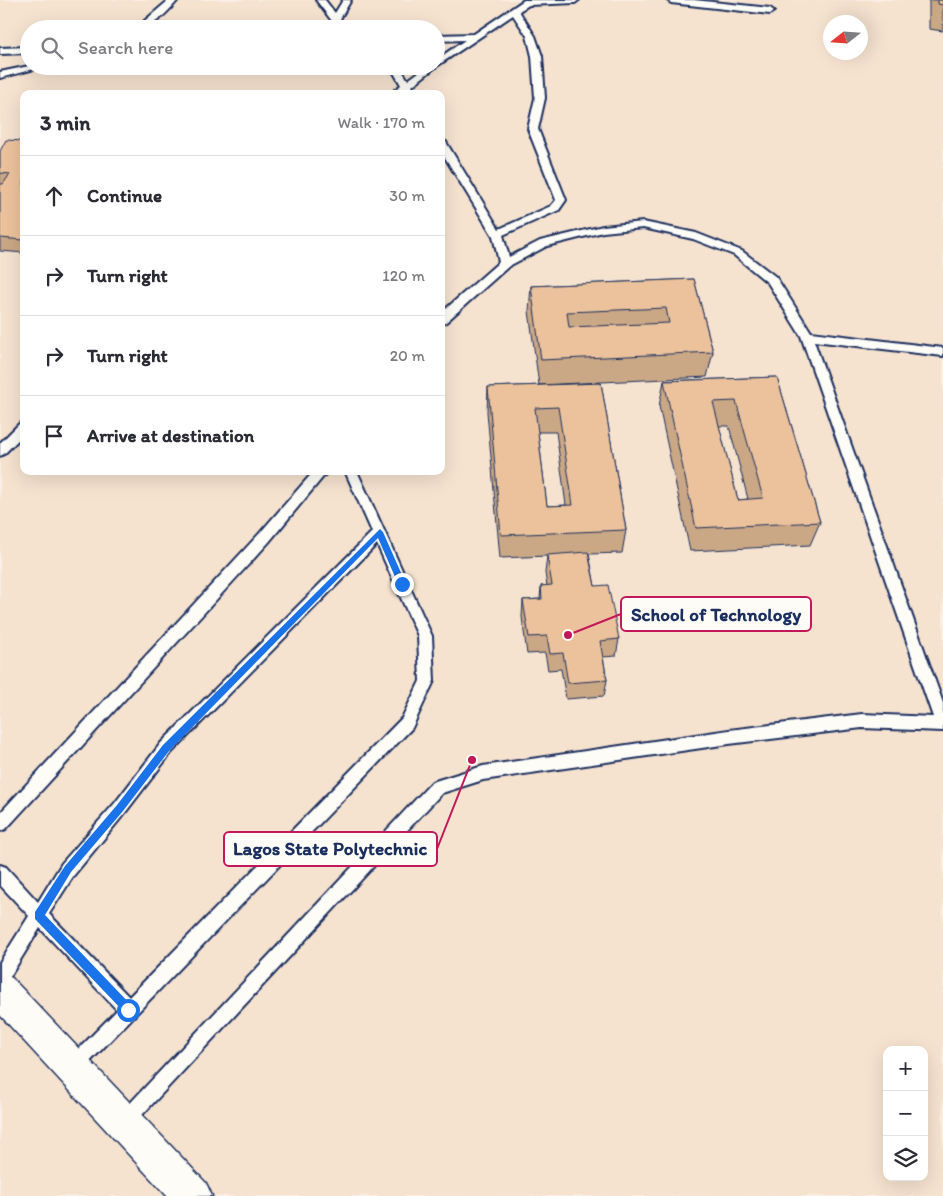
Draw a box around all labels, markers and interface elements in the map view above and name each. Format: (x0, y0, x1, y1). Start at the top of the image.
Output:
north arrow (823, 15, 868, 60)
search box (20, 20, 445, 75)
icon: search (38, 34, 66, 62)
text: Search here (78, 36, 173, 59)
text: 3 min (40, 110, 90, 135)
text: Walk · 170 m (338, 113, 425, 132)
icon: ahead (40, 182, 68, 210)
text: Continue (87, 184, 162, 207)
text: 30 m (389, 186, 425, 205)
icon: right (40, 262, 68, 290)
text: Turn right (87, 264, 168, 287)
text: 120 m (382, 266, 425, 285)
icon: right (40, 342, 68, 370)
text: Turn right (87, 344, 168, 367)
text: 20 m (390, 346, 425, 365)
icon: arrive (40, 422, 68, 450)
text: Arrive at destination (87, 424, 254, 447)
route end (391, 573, 414, 596)
callout: School of Technology (621, 597, 811, 631)
text: School of Technology (631, 603, 801, 626)
callout: Lagos State Polytechnic (224, 832, 437, 866)
text: Lagos State Polytechnic (233, 837, 427, 860)
route start (117, 999, 140, 1022)
map controls (883, 1046, 928, 1181)
button: + (883, 1046, 928, 1091)
button: − (883, 1091, 928, 1136)
button: layers (883, 1136, 928, 1181)

